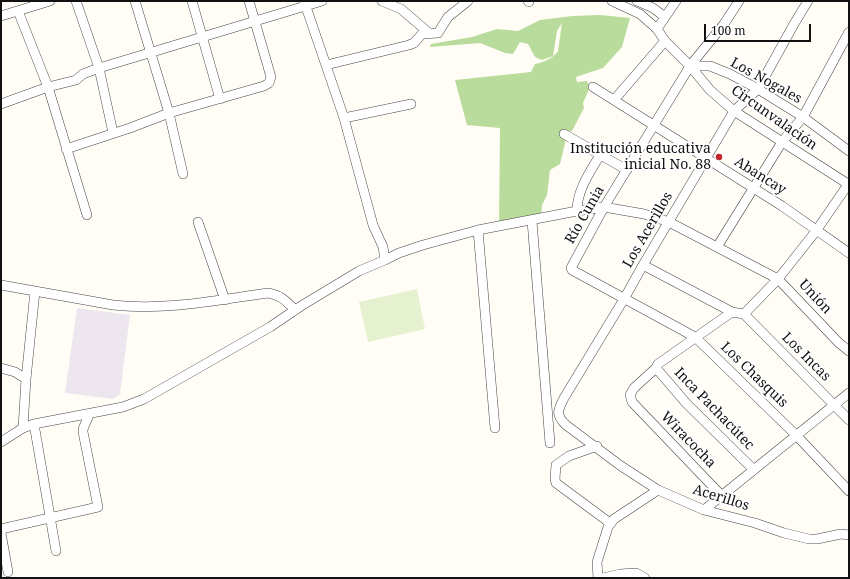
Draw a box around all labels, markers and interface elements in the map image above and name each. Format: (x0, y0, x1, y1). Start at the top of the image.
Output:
scale bar (706, 16, 813, 42)
text: 100 m (711, 22, 746, 39)
street label: Los Nogales (727, 54, 805, 108)
street label: Circunvalación (728, 82, 820, 154)
place label: Institución educativa inicial No. 88 (570, 141, 711, 174)
marker: Institución educativa inicial No. 88 (714, 152, 724, 162)
street label: Abancay (731, 154, 789, 198)
street label: Río Cunia (562, 183, 608, 247)
street label: Los Acerillos (620, 189, 676, 271)
street label: Unión (795, 276, 835, 318)
street label: Los Incas (778, 329, 834, 385)
street label: Los Chasquis (717, 339, 791, 411)
street label: Inca Pachacútec (671, 364, 757, 454)
street label: Wiracocha (657, 408, 719, 472)
street label: Acerillos (691, 481, 751, 515)

